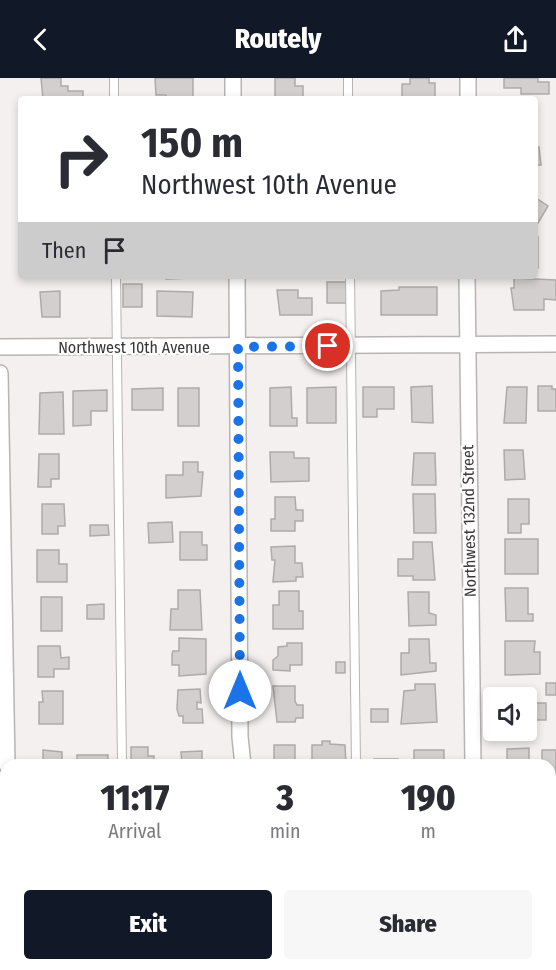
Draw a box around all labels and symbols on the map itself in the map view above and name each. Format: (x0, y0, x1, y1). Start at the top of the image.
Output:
pin (302, 320, 353, 371)
street label: Northwest 10th Avenue (58, 338, 210, 357)
street label: Northwest 132nd Street (458, 444, 480, 597)
position arrow (208, 659, 272, 723)

